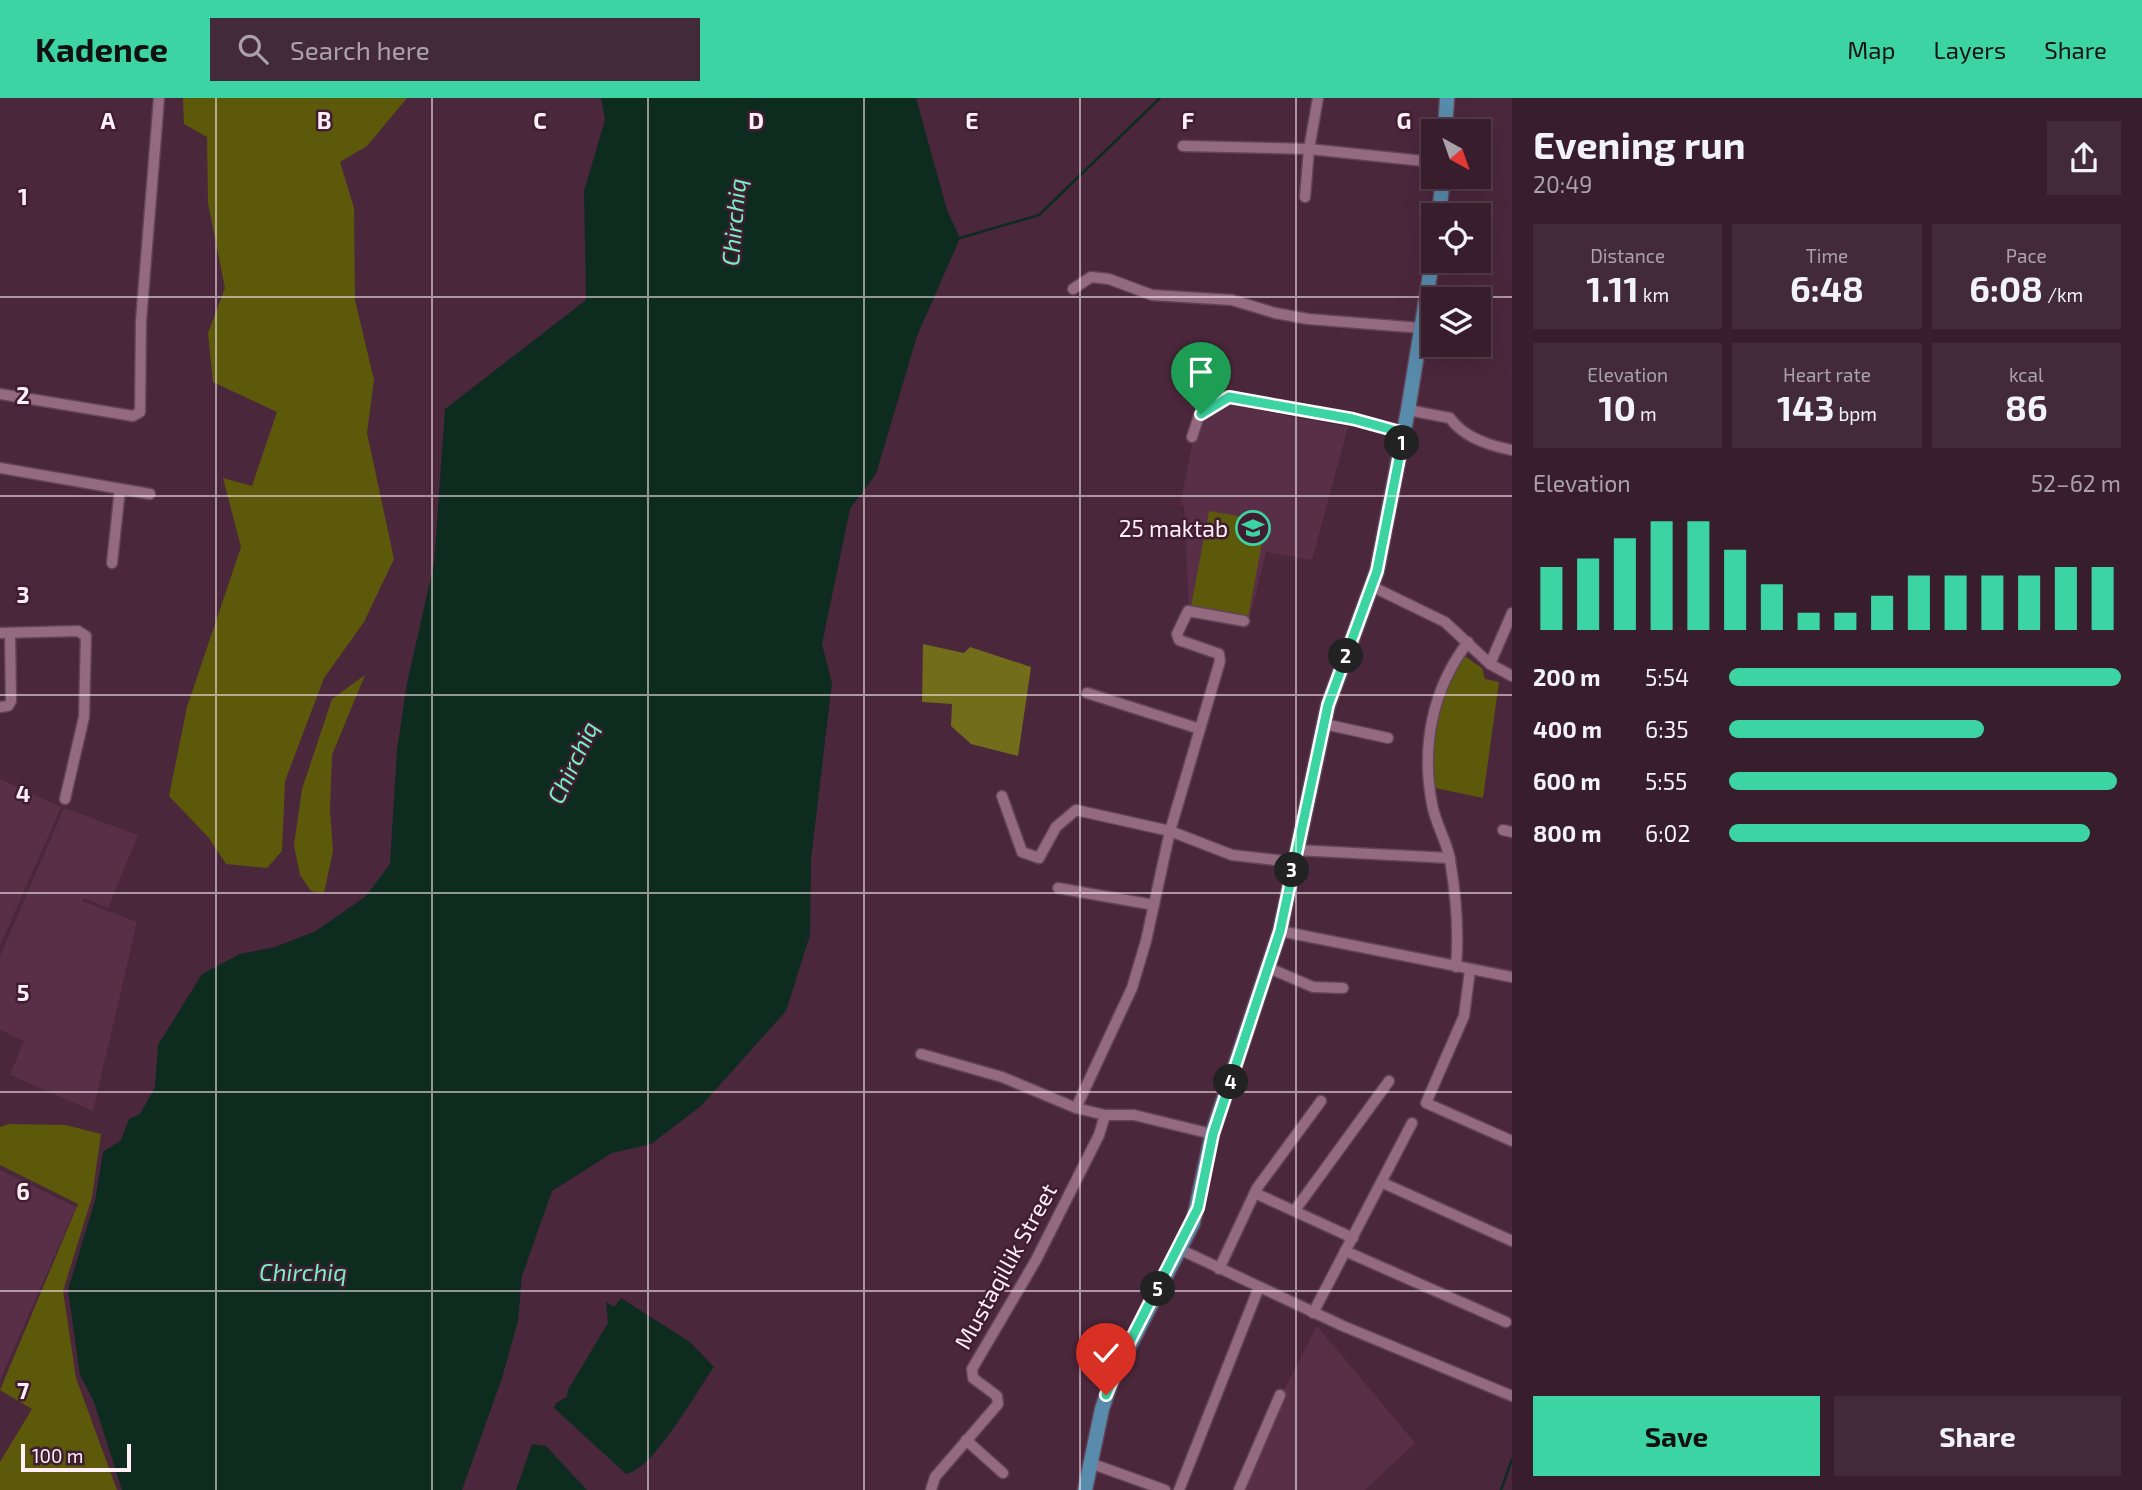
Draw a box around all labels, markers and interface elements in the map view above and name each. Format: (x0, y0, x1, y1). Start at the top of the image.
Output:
search box (210, 18, 700, 81)
text: Kadence (35, 29, 168, 69)
icon: search (234, 30, 272, 68)
text: Search here (290, 34, 430, 65)
text: Map (1847, 35, 1895, 64)
text: Layers (1933, 35, 2006, 64)
text: Share (2044, 35, 2107, 64)
text: A (100, 106, 116, 134)
text: B (317, 106, 331, 134)
text: C (533, 106, 547, 134)
text: D (748, 106, 764, 134)
text: E (965, 106, 979, 134)
text: F (1182, 106, 1195, 134)
text: G (1397, 106, 1411, 134)
north arrow (1421, 119, 1491, 189)
map controls (1421, 119, 1491, 357)
text: Evening run (1533, 121, 1746, 167)
button: share (2047, 121, 2121, 195)
text: 20:49 (1533, 170, 1593, 198)
water label: Chirchiq (715, 177, 751, 267)
text: 1 (18, 182, 28, 210)
button: locate (1421, 203, 1491, 273)
text: Distance (1590, 244, 1665, 267)
text: Time (1806, 244, 1848, 267)
text: Pace (2006, 244, 2047, 267)
text: 1.11 (1586, 267, 1639, 309)
text: 6:48 (1790, 267, 1864, 309)
text: 6:08 (1969, 267, 2043, 309)
text: km (1639, 283, 1669, 306)
text: /km (2043, 283, 2083, 306)
button: layers (1421, 287, 1491, 357)
pin (1171, 342, 1231, 414)
icon: arrive (1182, 353, 1220, 391)
text: Elevation (1587, 363, 1668, 386)
text: Heart rate (1783, 363, 1871, 386)
text: kcal (2009, 363, 2044, 386)
text: 2 (16, 381, 30, 409)
text: 10 (1599, 386, 1636, 428)
text: 143 (1777, 386, 1834, 428)
text: 86 (2005, 386, 2048, 428)
text: m (1636, 402, 1657, 425)
text: bpm (1834, 402, 1877, 425)
pin: 1 (1384, 426, 1420, 460)
text: 1 (1397, 431, 1406, 454)
text: Elevation (1533, 469, 1631, 497)
text: 52–62 m (2031, 469, 2121, 497)
school or university icon: 25 maktab (1234, 509, 1272, 547)
place label: 25 maktab (1119, 514, 1228, 542)
text: 3 (16, 580, 30, 608)
pin: 2 (1328, 638, 1364, 674)
text: 2 (1340, 644, 1351, 667)
text: 200 m (1533, 663, 1601, 691)
text: 5:54 (1645, 663, 1689, 691)
text: 400 m (1533, 715, 1602, 743)
text: 6:35 (1645, 715, 1689, 743)
water label: Chirchiq (540, 716, 604, 808)
text: 600 m (1533, 767, 1601, 795)
text: 5:55 (1645, 767, 1687, 795)
text: 4 (16, 779, 30, 807)
text: 800 m (1533, 819, 1602, 847)
text: 6:02 (1645, 819, 1690, 847)
pin: 3 (1274, 852, 1310, 888)
text: 3 (1286, 858, 1297, 881)
text: 5 (17, 978, 29, 1006)
pin: 4 (1214, 1065, 1248, 1100)
text: 4 (1224, 1070, 1237, 1093)
text: 6 (16, 1177, 30, 1205)
street label: Mustaqillik Street (948, 1178, 1062, 1354)
water label: Chirchiq (259, 1257, 347, 1286)
pin: 5 (1140, 1272, 1176, 1306)
text: 5 (1152, 1277, 1163, 1300)
pin (1076, 1323, 1136, 1395)
icon: check (1087, 1334, 1125, 1372)
text: 7 (17, 1376, 29, 1404)
button: Save (1533, 1396, 1820, 1476)
button: Share (1834, 1396, 2121, 1476)
scale bar (21, 1441, 131, 1473)
text: 100 m (32, 1444, 83, 1467)

